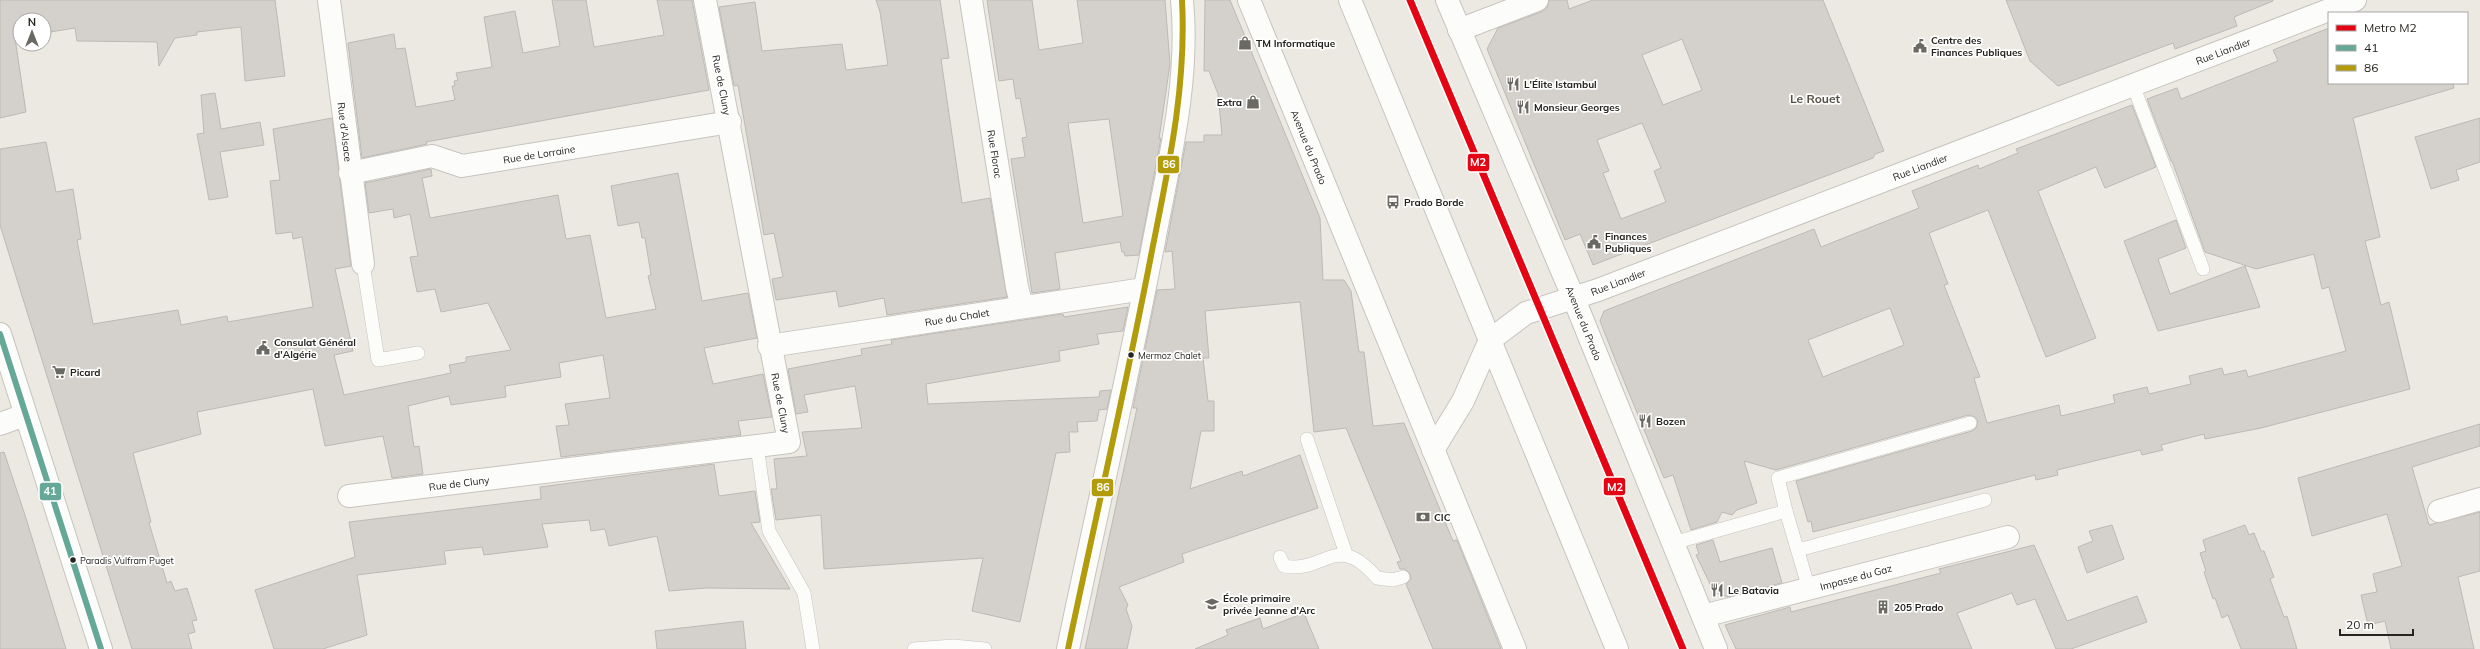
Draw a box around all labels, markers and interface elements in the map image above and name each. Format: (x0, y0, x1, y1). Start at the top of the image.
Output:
north arrow (12, 12, 52, 52)
legend (2328, 12, 2468, 84)
text: N (28, 15, 36, 29)
text: Metro M2 (2364, 20, 2417, 35)
place label: Centre des Finances Publiques (1931, 34, 2022, 59)
shop icon: TM Informatique (1237, 35, 1253, 51)
street label: Rue Liandier (2194, 35, 2253, 68)
place label: TM Informatique (1256, 37, 1336, 50)
public building icon: Centre des Finances Publiques (1912, 38, 1928, 54)
text: 41 (2364, 40, 2378, 55)
street label: Rue de Cluny (709, 54, 734, 117)
text: 86 (2364, 60, 2378, 75)
restaurant icon: L'Élite Istambul (1505, 76, 1521, 92)
place label: L'Élite Istambul (1524, 78, 1597, 91)
district label: Le Rouet (1790, 91, 1841, 106)
shop icon: Extra (1245, 94, 1261, 110)
place label: Extra (1217, 96, 1242, 109)
restaurant icon: Monsieur Georges (1515, 99, 1531, 115)
place label: Monsieur Georges (1534, 101, 1620, 114)
street label: Rue d'Alsace (334, 102, 355, 163)
street label: Avenue du Prado (1288, 108, 1330, 187)
street label: Rue Florac (984, 129, 1005, 179)
street label: Rue de Lorraine (502, 142, 576, 167)
street label: Rue Liandier (1891, 151, 1950, 184)
line badge: M2 (1467, 153, 1490, 172)
line badge: 86 (1157, 155, 1180, 174)
text: M2 (1470, 155, 1486, 169)
text: 86 (1162, 157, 1176, 171)
bus stop icon: Prado Borde (1385, 194, 1401, 210)
place label: Prado Borde (1404, 196, 1464, 209)
place label: Finances Publiques (1605, 230, 1652, 255)
public building icon: Finances Publiques (1586, 234, 1602, 250)
street label: Rue Liandier (1589, 266, 1648, 299)
street label: Avenue du Prado (1563, 284, 1605, 363)
street label: Rue du Chalet (924, 306, 991, 329)
place label: Consulat Général d'Algérie (274, 336, 356, 361)
public building icon: Consulat Général d'Algérie (255, 340, 271, 356)
marker: Mermoz Chalet (1126, 350, 1136, 360)
place label: Mermoz Chalet (1138, 350, 1201, 361)
supermarket icon: Picard (51, 364, 67, 380)
place label: Picard (70, 366, 101, 379)
street label: Rue de Cluny (768, 372, 793, 435)
restaurant icon: Bozen (1637, 413, 1653, 429)
place label: Bozen (1656, 415, 1685, 428)
street label: Rue de Cluny (428, 473, 491, 494)
line badge: M2 (1603, 477, 1626, 496)
line badge: 86 (1091, 478, 1114, 497)
text: 86 (1096, 480, 1110, 494)
text: M2 (1607, 480, 1623, 494)
line badge: 41 (39, 482, 62, 501)
text: 41 (43, 484, 57, 498)
bank icon: CIC (1415, 509, 1431, 525)
place label: CIC (1434, 511, 1451, 524)
marker: Paradis Vulfram Puget (68, 555, 78, 565)
place label: Paradis Vulfram Puget (80, 555, 174, 566)
street label: Impasse du Gaz (1819, 562, 1894, 593)
restaurant icon: Le Batavia (1709, 582, 1725, 598)
place label: Le Batavia (1728, 584, 1779, 597)
place label: École primaire privée Jeanne d'Arc (1223, 592, 1315, 617)
school or university icon: École primaire privée Jeanne d'Arc (1204, 596, 1220, 612)
building icon: 205 Prado (1875, 599, 1891, 615)
place label: 205 Prado (1894, 601, 1944, 614)
scale bar (2340, 611, 2413, 637)
text: 20 m (2346, 617, 2374, 632)

